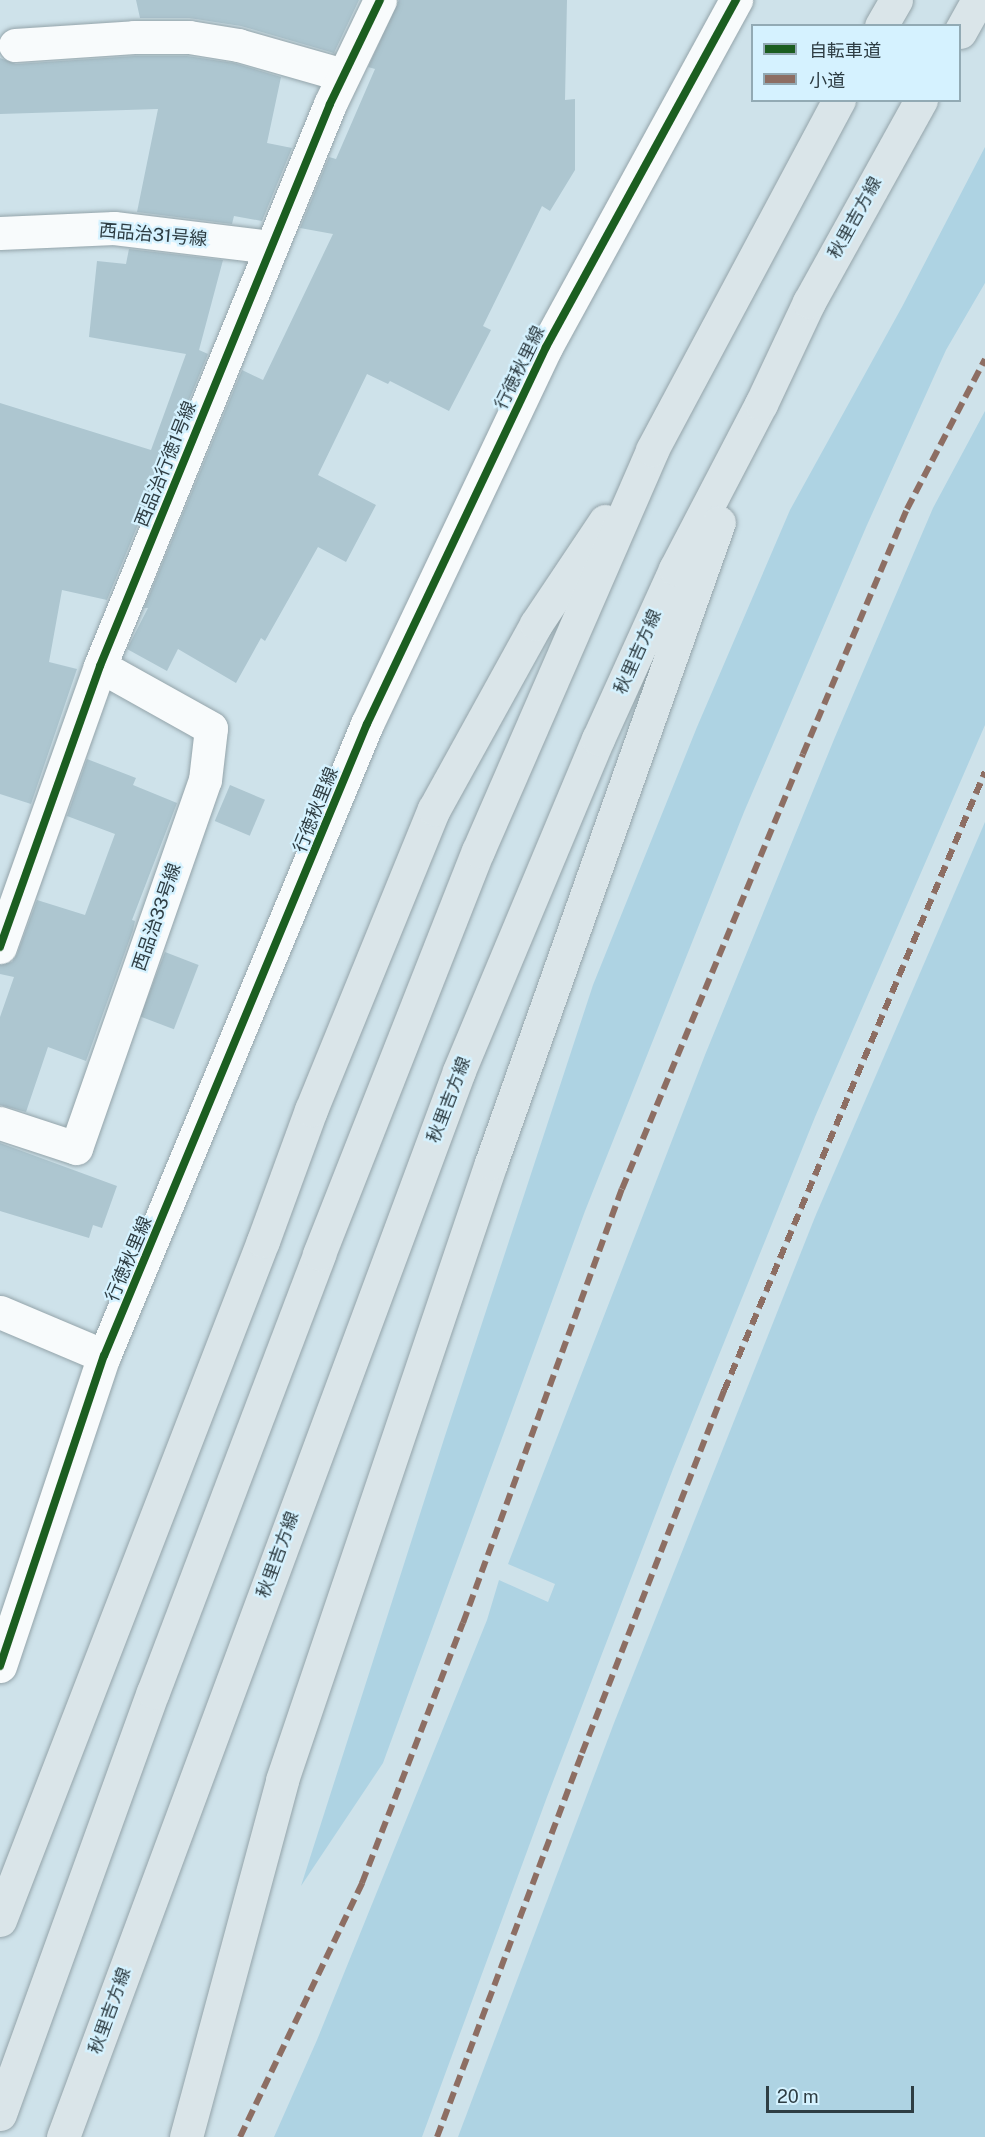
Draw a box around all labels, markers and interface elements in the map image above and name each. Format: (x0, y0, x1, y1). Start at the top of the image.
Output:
legend (751, 24, 961, 102)
text: 自転車道 (809, 40, 881, 61)
text: 小道 (809, 70, 845, 91)
street label: 秋里吉方線 (824, 173, 886, 263)
street label: 西品治31号線 (98, 220, 208, 250)
street label: 行徳秋里線 (491, 323, 549, 413)
street label: 西品治行徳1号線 (131, 398, 201, 530)
street label: 秋里吉方線 (610, 606, 666, 698)
street label: 行徳秋里線 (289, 764, 343, 856)
street label: 西品治33号線 (128, 860, 186, 974)
street label: 秋里吉方線 (423, 1054, 475, 1146)
street label: 行徳秋里線 (101, 1213, 157, 1305)
street label: 秋里吉方線 (252, 1509, 304, 1601)
street label: 秋里吉方線 (84, 1965, 136, 2057)
scale bar (769, 2074, 918, 2112)
text: 20 m (777, 2086, 819, 2107)

